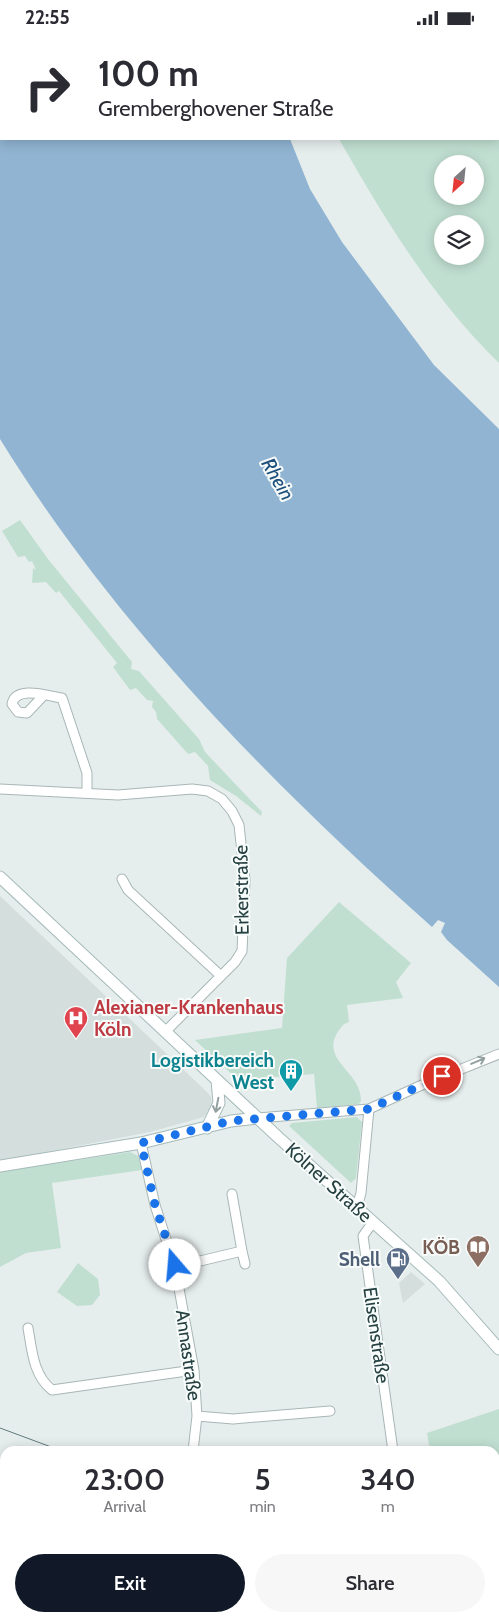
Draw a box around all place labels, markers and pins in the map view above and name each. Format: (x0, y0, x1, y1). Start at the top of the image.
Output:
place label: Alexianer-Krankenhaus Köln (94, 996, 284, 1041)
hospital icon: Alexianer-Krankenhaus Köln (63, 1005, 89, 1039)
place label: Logistikbereich West (151, 1049, 274, 1094)
pin (421, 1055, 463, 1097)
building icon: Logistikbereich West (278, 1058, 304, 1092)
library icon: KÖB (465, 1234, 491, 1268)
place label: KÖB (422, 1236, 460, 1259)
fuel station icon: Shell (385, 1246, 411, 1280)
place label: Shell (339, 1248, 380, 1271)

